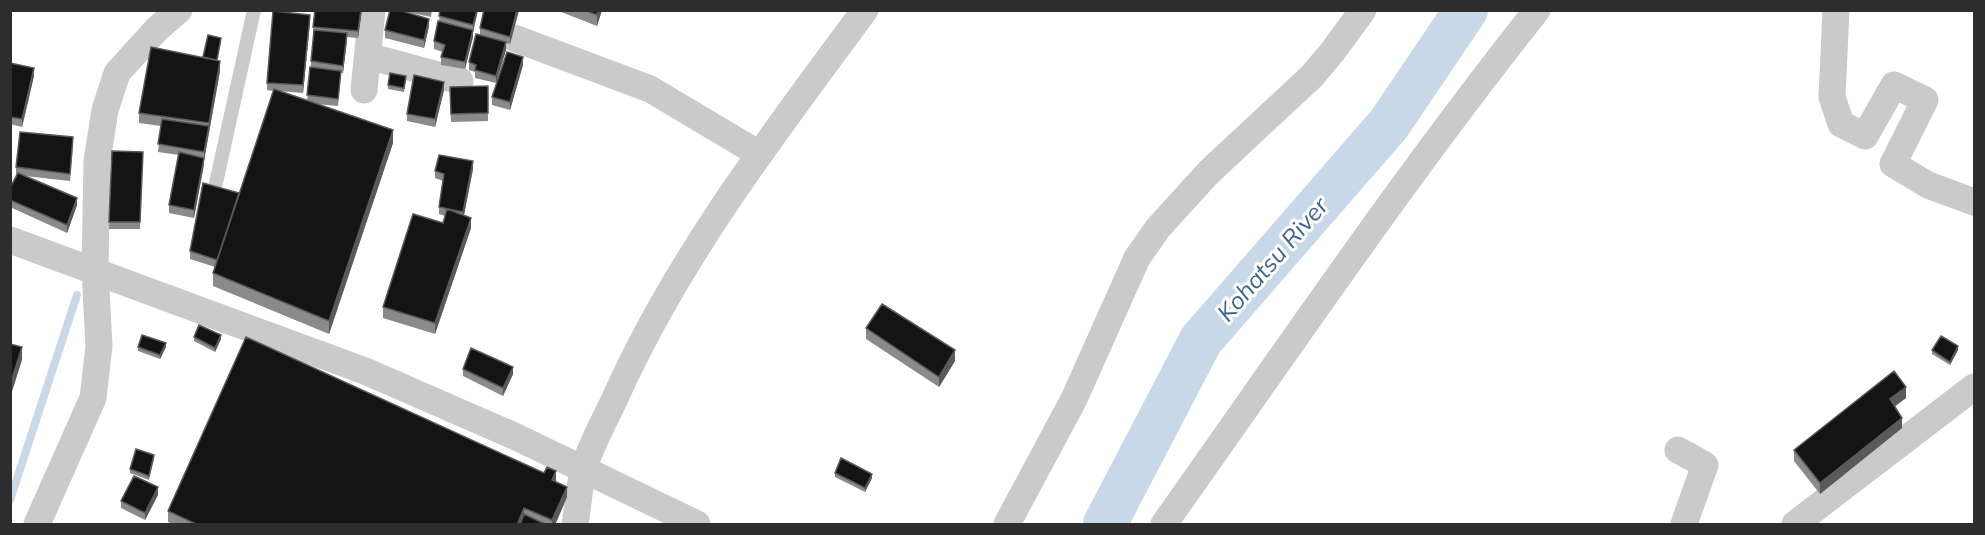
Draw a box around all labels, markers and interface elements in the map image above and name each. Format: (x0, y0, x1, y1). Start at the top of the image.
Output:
water label: Kohatsu River (1210, 190, 1335, 327)

